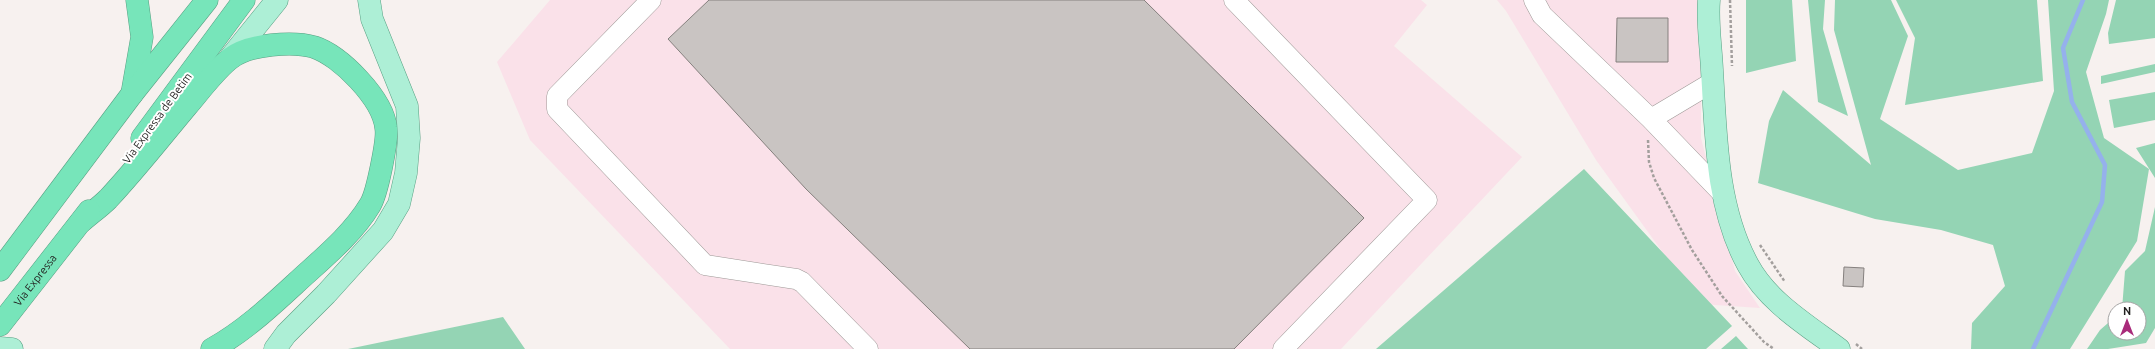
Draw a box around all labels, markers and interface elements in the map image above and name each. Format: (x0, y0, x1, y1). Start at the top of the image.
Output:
street label: Via Expressa de Betim (120, 70, 194, 166)
street label: Via Expressa (11, 252, 59, 308)
north arrow (2107, 301, 2147, 341)
text: N (2123, 305, 2131, 317)

